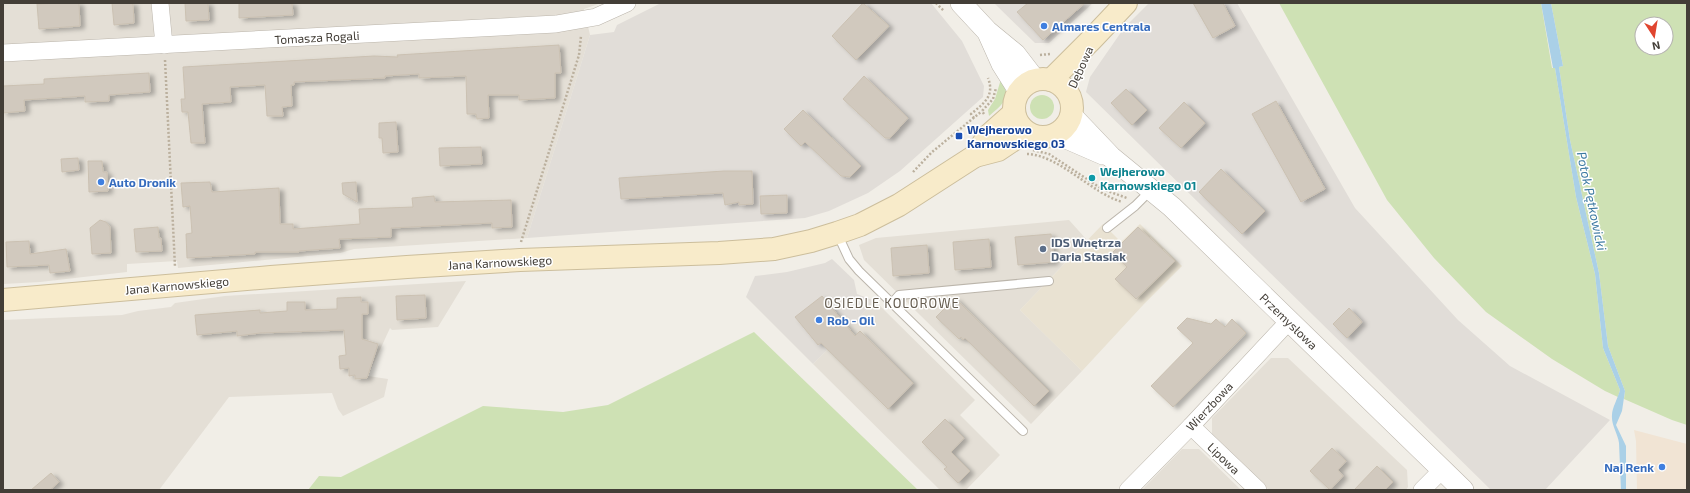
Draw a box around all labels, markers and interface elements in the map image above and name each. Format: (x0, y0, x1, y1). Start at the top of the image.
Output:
north arrow (1634, 16, 1674, 56)
place label: Almares Centrala (1052, 19, 1151, 33)
marker: Almares Centrala (1039, 21, 1049, 31)
street label: Tomasza Rogali (274, 28, 360, 46)
text: N (1651, 39, 1661, 53)
street label: Dębowa (1065, 44, 1095, 90)
place label: Wejherowo Karnowskiego 03 (967, 122, 1065, 150)
marker: Wejherowo Karnowskiego 03 (954, 131, 964, 141)
water label: Potok Pętkowicki (1574, 150, 1610, 252)
place label: Wejherowo Karnowskiego 01 (1100, 164, 1197, 192)
marker: Wejherowo Karnowskiego 01 (1087, 173, 1097, 183)
place label: Auto Dronik (109, 175, 176, 189)
marker: Auto Dronik (96, 177, 106, 187)
place label: IDS Wnętrza Daria Stasiak (1051, 235, 1126, 263)
marker: IDS Wnętrza Daria Stasiak (1038, 244, 1048, 254)
street label: Jana Karnowskiego (448, 252, 553, 272)
street label: Jana Karnowskiego (125, 273, 230, 297)
street label: Przemysłowa (1257, 290, 1321, 352)
district label: OSIEDLE KOLOROWE (824, 295, 960, 311)
place label: Rob - Oil (827, 313, 875, 327)
marker: Rob - Oil (814, 315, 824, 325)
street label: Wierzbowa (1183, 379, 1235, 433)
street label: Lipowa (1205, 439, 1243, 477)
place label: Naj Renk (1604, 460, 1654, 475)
marker: Naj Renk (1657, 462, 1667, 472)

